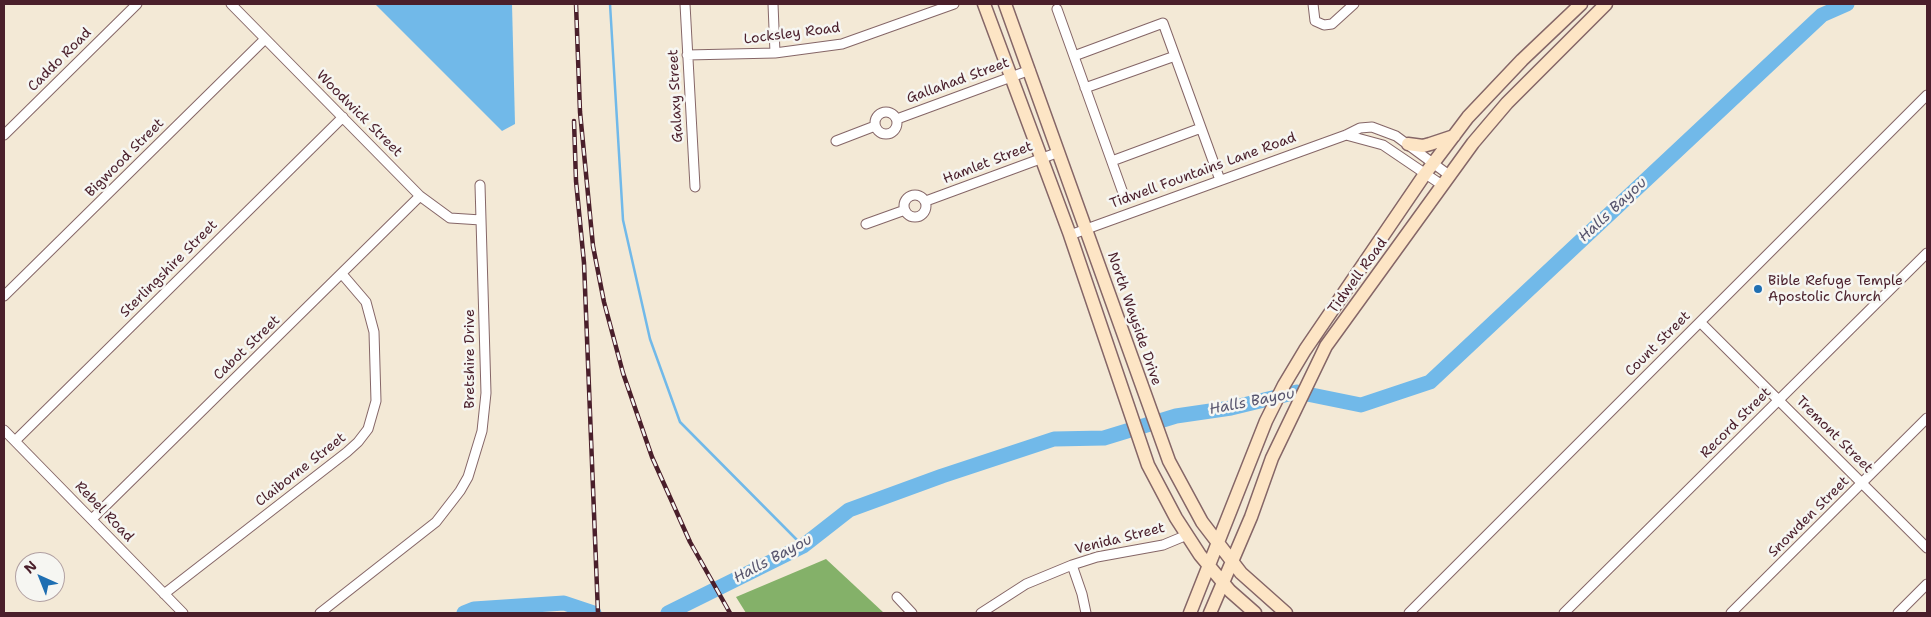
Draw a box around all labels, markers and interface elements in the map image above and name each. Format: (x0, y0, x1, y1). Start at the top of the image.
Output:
street label: Locksley Road (743, 20, 841, 48)
street label: Caddo Road (25, 25, 95, 95)
street label: Galaxy Street (665, 49, 687, 143)
street label: Gallahad Street (904, 55, 1012, 107)
street label: Woodwick Street (312, 67, 406, 161)
street label: Bigwood Street (82, 115, 168, 201)
street label: Tidwell Fountains Lane Road (1108, 129, 1298, 213)
street label: Hamlet Street (941, 138, 1035, 188)
water label: Halls Bayou (1575, 174, 1651, 246)
street label: Sterlingshire Street (117, 217, 221, 321)
street label: Tidwell Road (1325, 235, 1391, 317)
street label: North Wayside Drive (1103, 250, 1165, 388)
place label: Bible Refuge Temple Apostolic Church (1768, 273, 1903, 306)
marker: Bible Refuge Temple Apostolic Church (1752, 283, 1764, 295)
street label: Count Street (1622, 308, 1694, 380)
street label: Bretshire Drive (462, 309, 478, 409)
street label: Cabot Street (210, 312, 284, 384)
street label: Record Street (1697, 384, 1775, 462)
water label: Halls Bayou (1208, 385, 1296, 419)
street label: Tremont Street (1792, 393, 1876, 477)
street label: Claiborne Street (252, 429, 350, 511)
street label: Snowden Street (1765, 473, 1853, 561)
street label: Rebel Road (71, 478, 137, 546)
street label: Venida Street (1073, 520, 1167, 558)
water label: Halls Bayou (731, 531, 815, 587)
north arrow (15, 552, 65, 602)
text: N (20, 557, 41, 577)

